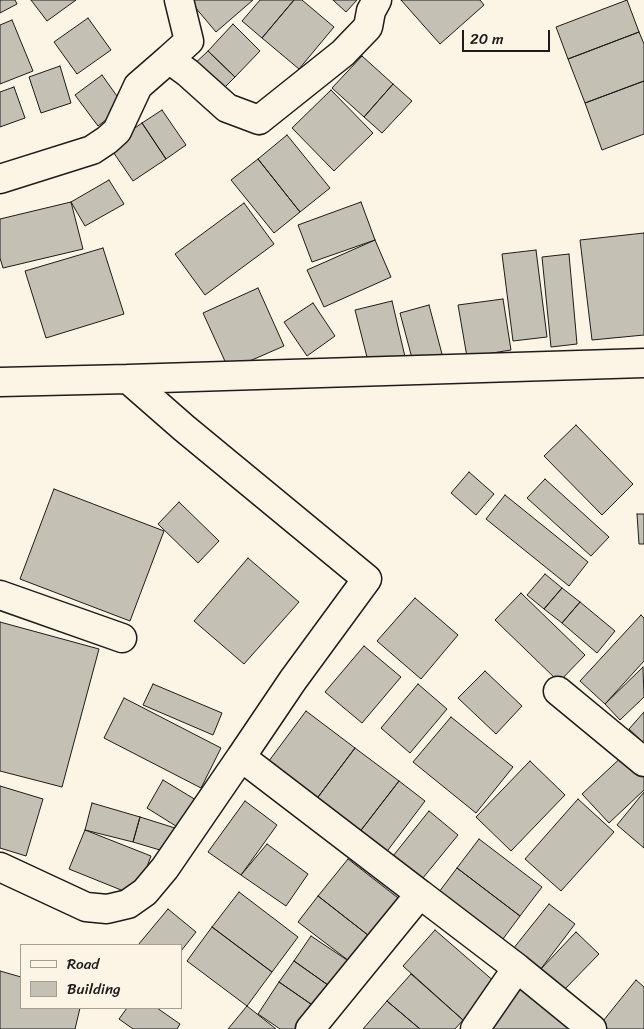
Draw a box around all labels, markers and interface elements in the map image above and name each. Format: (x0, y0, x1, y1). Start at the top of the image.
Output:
scale bar (464, 20, 552, 52)
text: 20 m (470, 26, 504, 52)
legend (20, 944, 182, 1009)
text: Road (67, 951, 99, 977)
text: Building (67, 976, 121, 1002)

